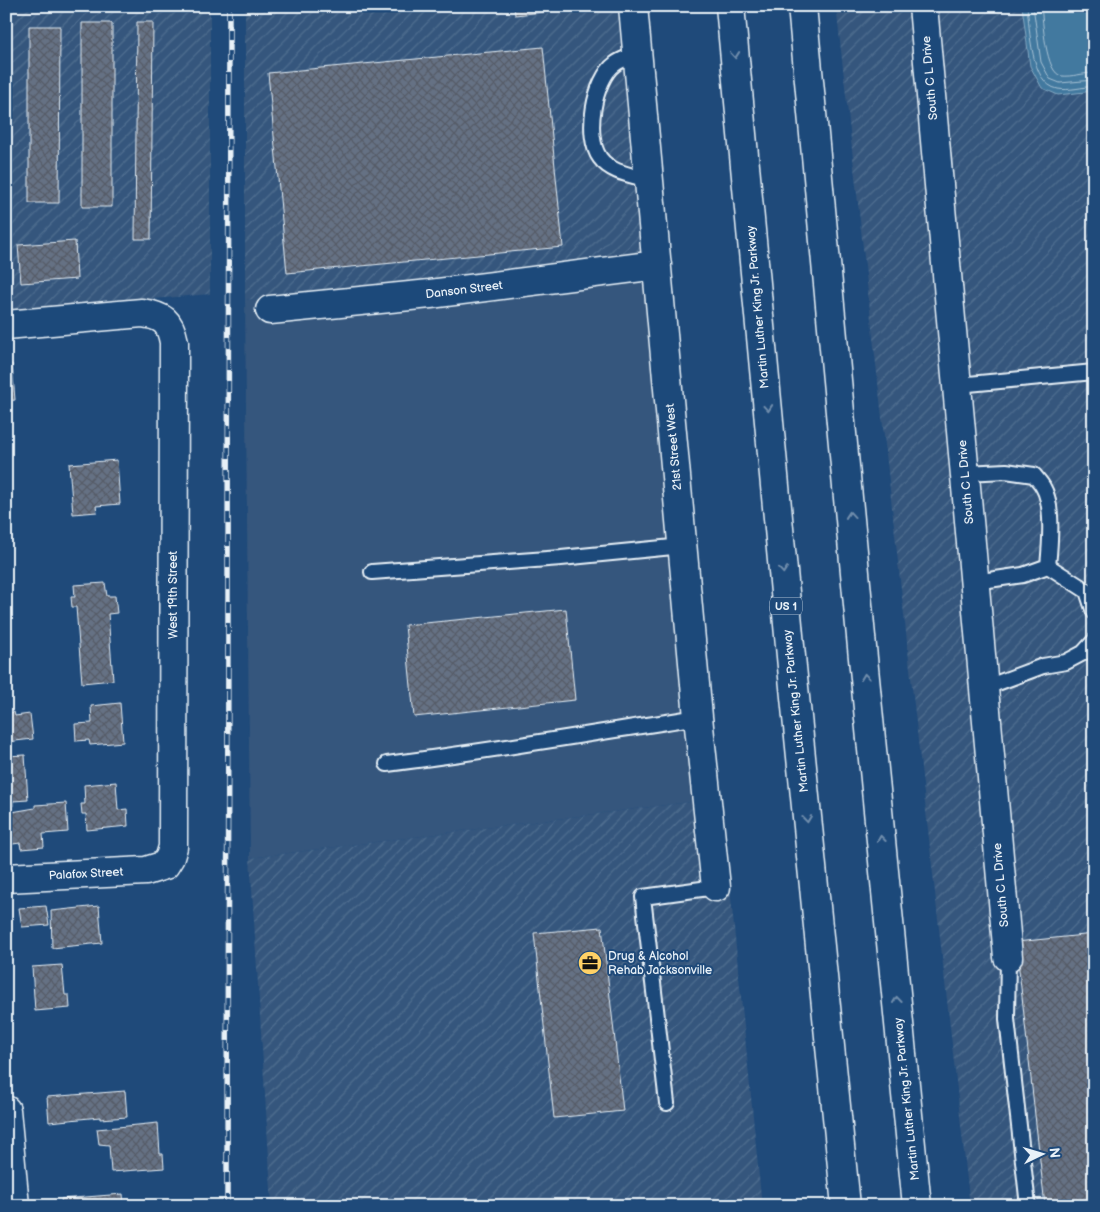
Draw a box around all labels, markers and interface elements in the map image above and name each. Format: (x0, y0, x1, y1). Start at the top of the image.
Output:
street label: South C L Drive (919, 35, 941, 121)
one-way arrow (729, 51, 740, 59)
street label: Martin Luther King Jr. Parkway (743, 224, 773, 389)
street label: Danson Street (425, 278, 504, 302)
street label: 21st Street West (663, 403, 685, 491)
one-way arrow (762, 405, 773, 413)
street label: South C L Drive (955, 439, 977, 525)
one-way arrow (845, 511, 856, 519)
street label: West 19th Street (166, 551, 181, 639)
one-way arrow (777, 566, 788, 574)
road number: US 1 (770, 598, 802, 614)
street label: Martin Luther King Jr. Parkway (780, 628, 812, 793)
one-way arrow (860, 673, 871, 681)
one-way arrow (801, 815, 812, 823)
one-way arrow (876, 834, 887, 842)
street label: South C L Drive (990, 842, 1012, 928)
street label: Palafox Street (48, 865, 124, 883)
place label: Drug & Alcohol Rehab Jacksonville (608, 949, 712, 978)
office icon: Drug & Alcohol Rehab Jacksonville (577, 950, 603, 976)
one-way arrow (892, 996, 903, 1004)
street label: Martin Luther King Jr. Parkway (891, 1016, 923, 1181)
north arrow (1018, 1130, 1068, 1180)
text: N (1046, 1147, 1063, 1159)

